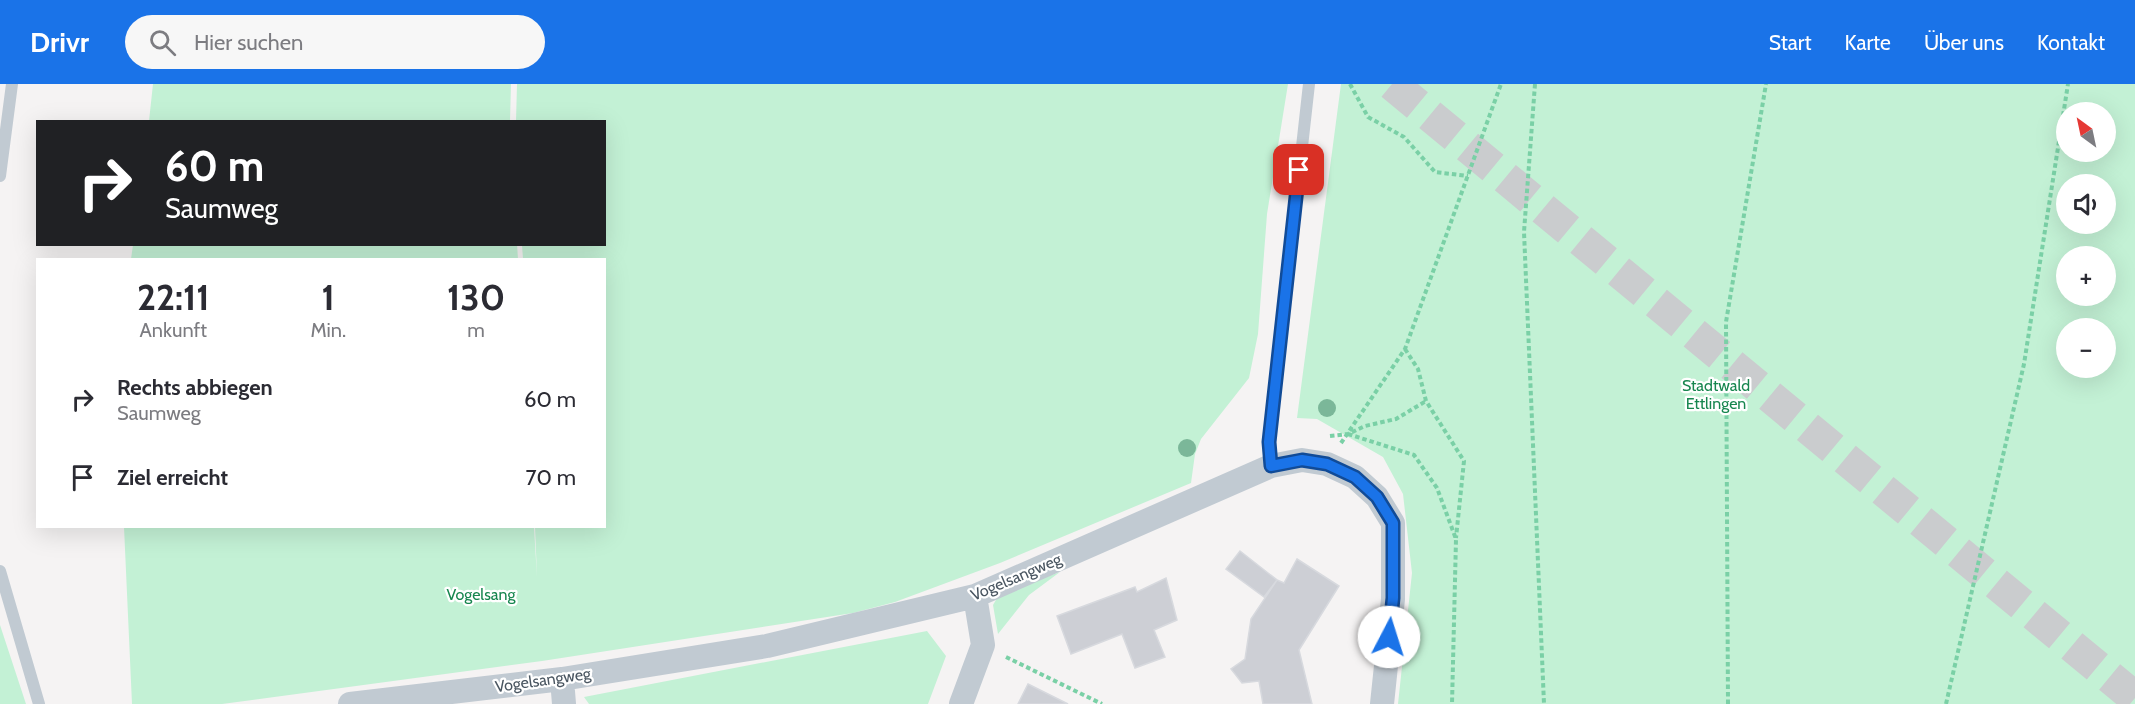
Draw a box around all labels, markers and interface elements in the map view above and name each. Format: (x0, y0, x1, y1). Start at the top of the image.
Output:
search box (125, 15, 545, 69)
text: Drivr (30, 25, 89, 59)
icon: search (146, 26, 179, 59)
text: Hier suchen (194, 29, 303, 56)
text: Start (1769, 30, 1812, 55)
text: Karte (1845, 30, 1891, 55)
text: Über uns (1924, 30, 2004, 55)
text: Kontakt (2037, 30, 2105, 55)
north arrow (2056, 102, 2116, 162)
map controls (2056, 102, 2116, 378)
text: 60 m (165, 140, 264, 192)
icon: right (66, 144, 144, 222)
pin (1273, 144, 1324, 195)
icon: arrive (1282, 153, 1315, 186)
button: sound (2056, 174, 2116, 234)
text: Saumweg (165, 192, 278, 225)
button: + (2056, 246, 2116, 306)
text: 22:11 (137, 275, 210, 319)
text: 1 (322, 275, 335, 319)
text: 130 (447, 275, 505, 319)
text: Ankunft (140, 318, 207, 342)
text: Min. (310, 318, 346, 342)
text: m (467, 318, 485, 342)
button: − (2056, 318, 2116, 378)
text: Rechts abbiegen (117, 374, 273, 401)
park label: Stadtwald Ettlingen (1682, 376, 1750, 413)
icon: right (66, 383, 99, 416)
text: 60 m (524, 386, 576, 413)
text: Saumweg (117, 401, 201, 425)
icon: arrive (66, 461, 99, 494)
text: Ziel erreicht (117, 464, 228, 491)
text: 70 m (526, 464, 576, 491)
street label: Vogelsangweg (968, 549, 1065, 605)
park label: Vogelsang (447, 585, 516, 604)
position arrow (1357, 605, 1421, 669)
street label: Vogelsangweg (494, 664, 593, 696)

